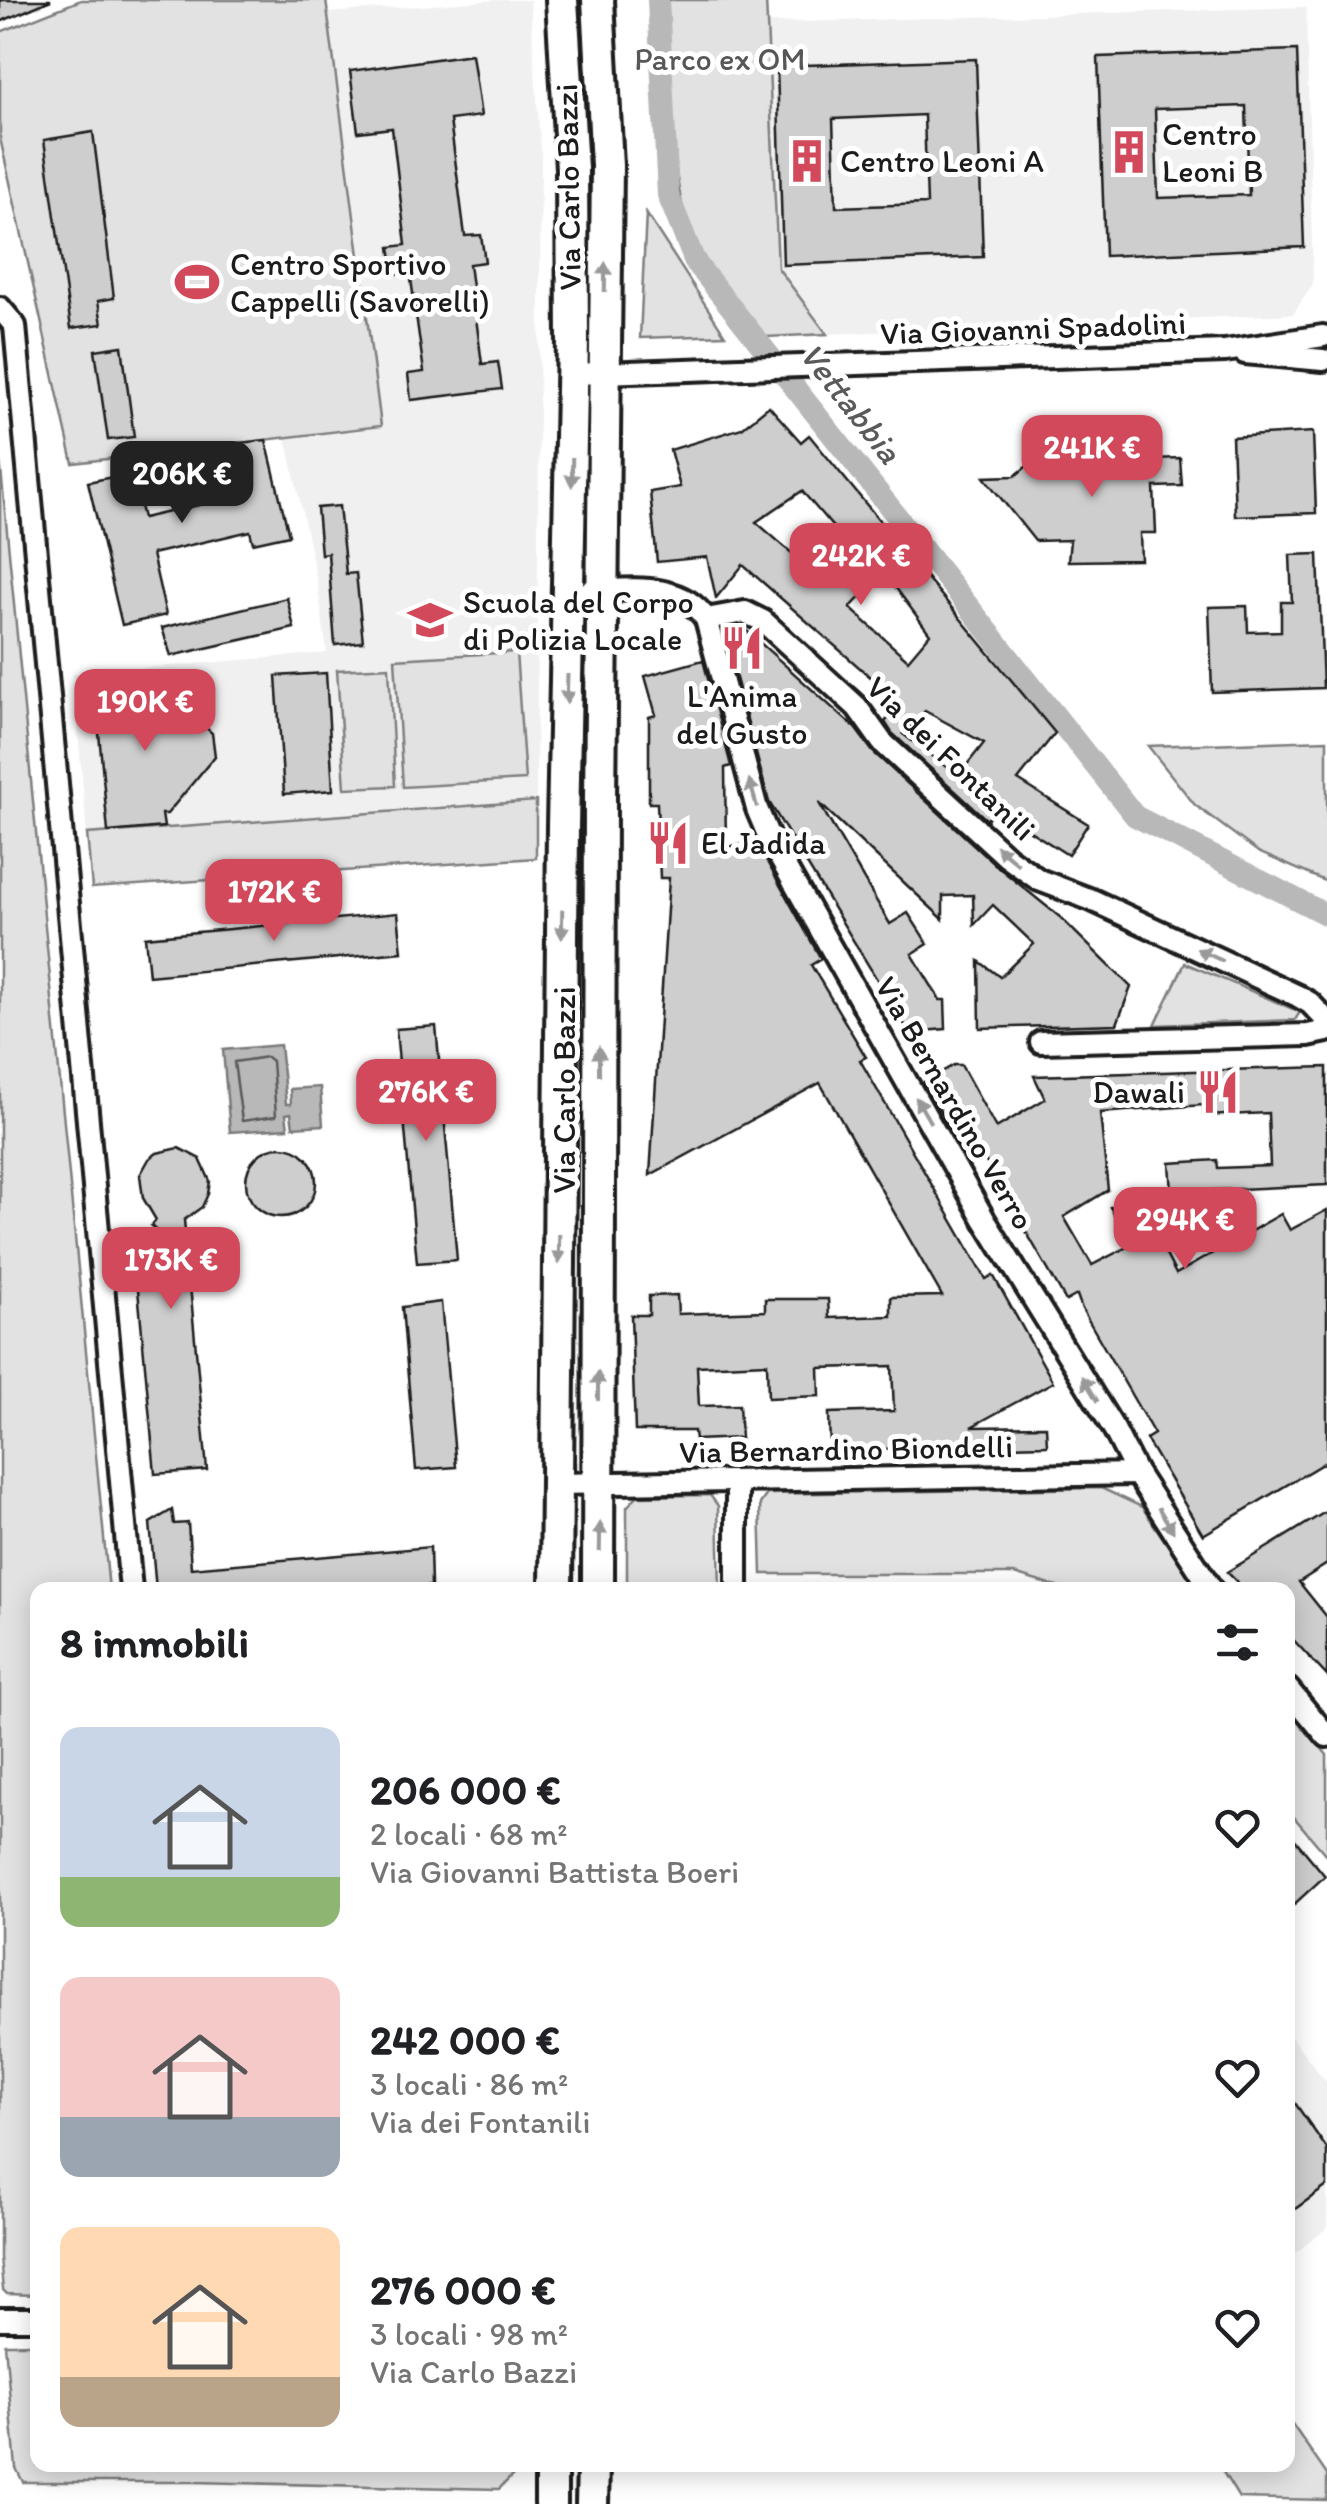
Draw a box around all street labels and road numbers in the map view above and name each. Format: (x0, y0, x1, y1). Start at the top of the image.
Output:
street label: Via Carlo Bazzi (547, 83, 589, 291)
street label: Via Giovanni Spadolini (879, 304, 1187, 352)
street label: Via dei Fontanili (859, 668, 1043, 848)
street label: Via Bernardino Verro (867, 970, 1043, 1236)
street label: Via Carlo Bazzi (545, 986, 583, 1194)
street label: Via Bernardino Biondelli (679, 1427, 1013, 1471)

